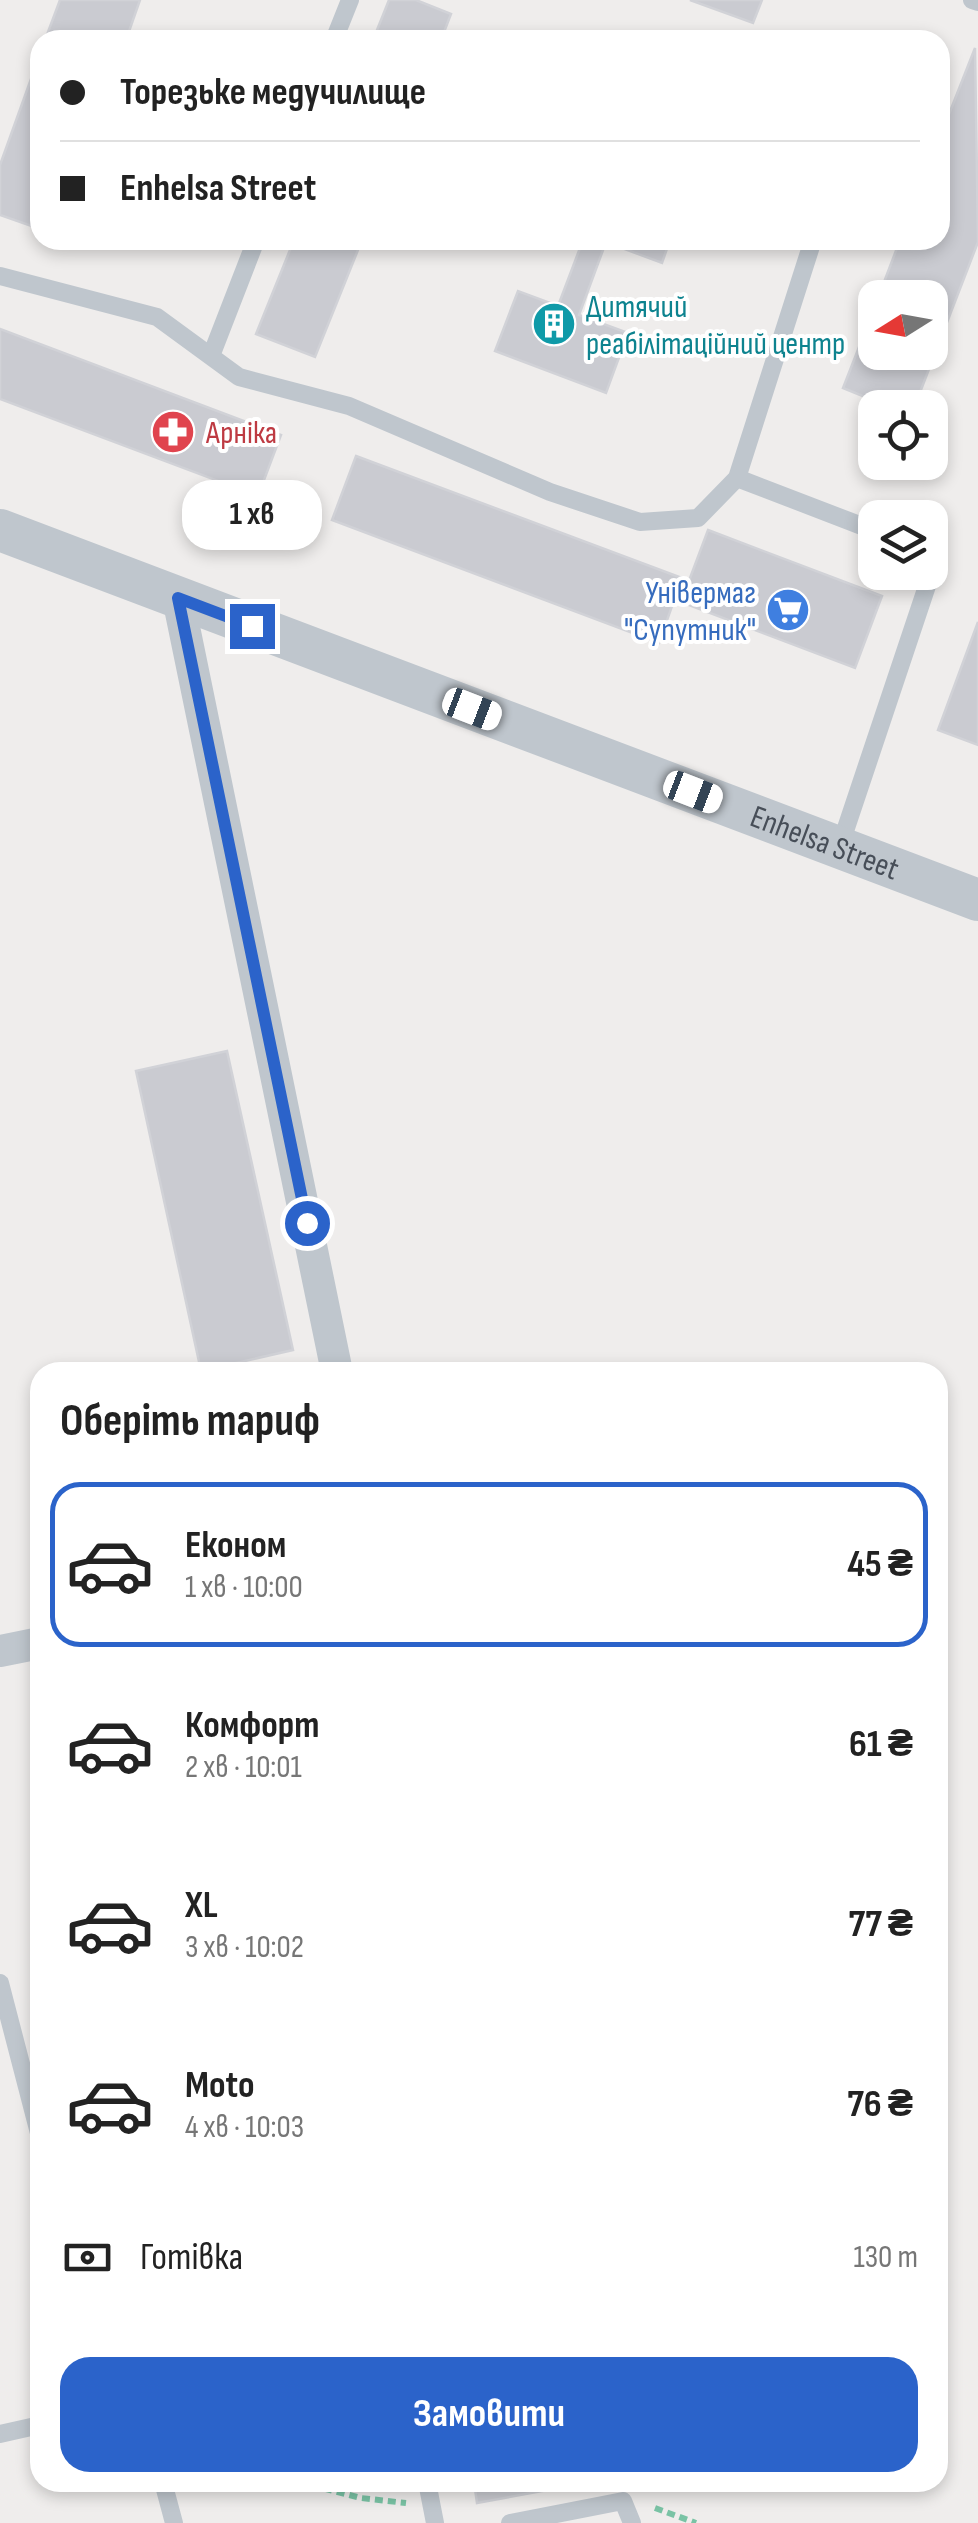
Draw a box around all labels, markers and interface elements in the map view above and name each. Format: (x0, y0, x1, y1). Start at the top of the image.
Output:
text: Торезьке медучилище (120, 70, 426, 115)
text: Enhelsa Street (120, 166, 316, 211)
north arrow (858, 280, 948, 370)
map controls (858, 280, 948, 590)
place label: Дитячий реабілітаційний центр (586, 288, 845, 364)
building icon: Дитячий реабілітаційний центр (531, 301, 577, 347)
button: locate (858, 390, 948, 480)
pharmacy icon: Арніка (150, 409, 196, 455)
place label: Арніка (205, 414, 277, 453)
callout: 1 хв (182, 481, 322, 551)
text: 1 хв (230, 495, 274, 534)
button: layers (858, 500, 948, 590)
place label: Універмаг "Супутник" (624, 574, 756, 650)
supermarket icon: Універмаг "Супутник" (765, 587, 811, 633)
route end (230, 604, 275, 649)
car (439, 684, 505, 734)
car (660, 767, 726, 817)
street label: Enhelsa Street (745, 798, 904, 889)
route start (285, 1201, 330, 1246)
text: Оберіть тариф (60, 1394, 320, 1449)
icon: car (65, 1520, 155, 1610)
text: Економ (185, 1523, 286, 1568)
text: 45 ₴ (847, 1542, 913, 1587)
text: 1 хв · 10:00 (185, 1568, 303, 1607)
icon: car (65, 1700, 155, 1790)
text: Комфорт (185, 1703, 319, 1748)
text: 61 ₴ (849, 1722, 913, 1767)
text: 2 хв · 10:01 (185, 1748, 302, 1787)
icon: car (65, 1880, 155, 1970)
text: XL (185, 1883, 218, 1928)
text: 77 ₴ (848, 1902, 913, 1947)
text: 3 хв · 10:02 (185, 1928, 304, 1967)
icon: car (65, 2060, 155, 2150)
text: Moto (185, 2063, 255, 2108)
text: 76 ₴ (847, 2082, 913, 2127)
text: 4 хв · 10:03 (185, 2108, 304, 2147)
icon: cash (60, 2230, 115, 2285)
text: Готівка (140, 2235, 243, 2280)
text: 130 m (853, 2238, 918, 2277)
button: Замовити (60, 2357, 918, 2472)

